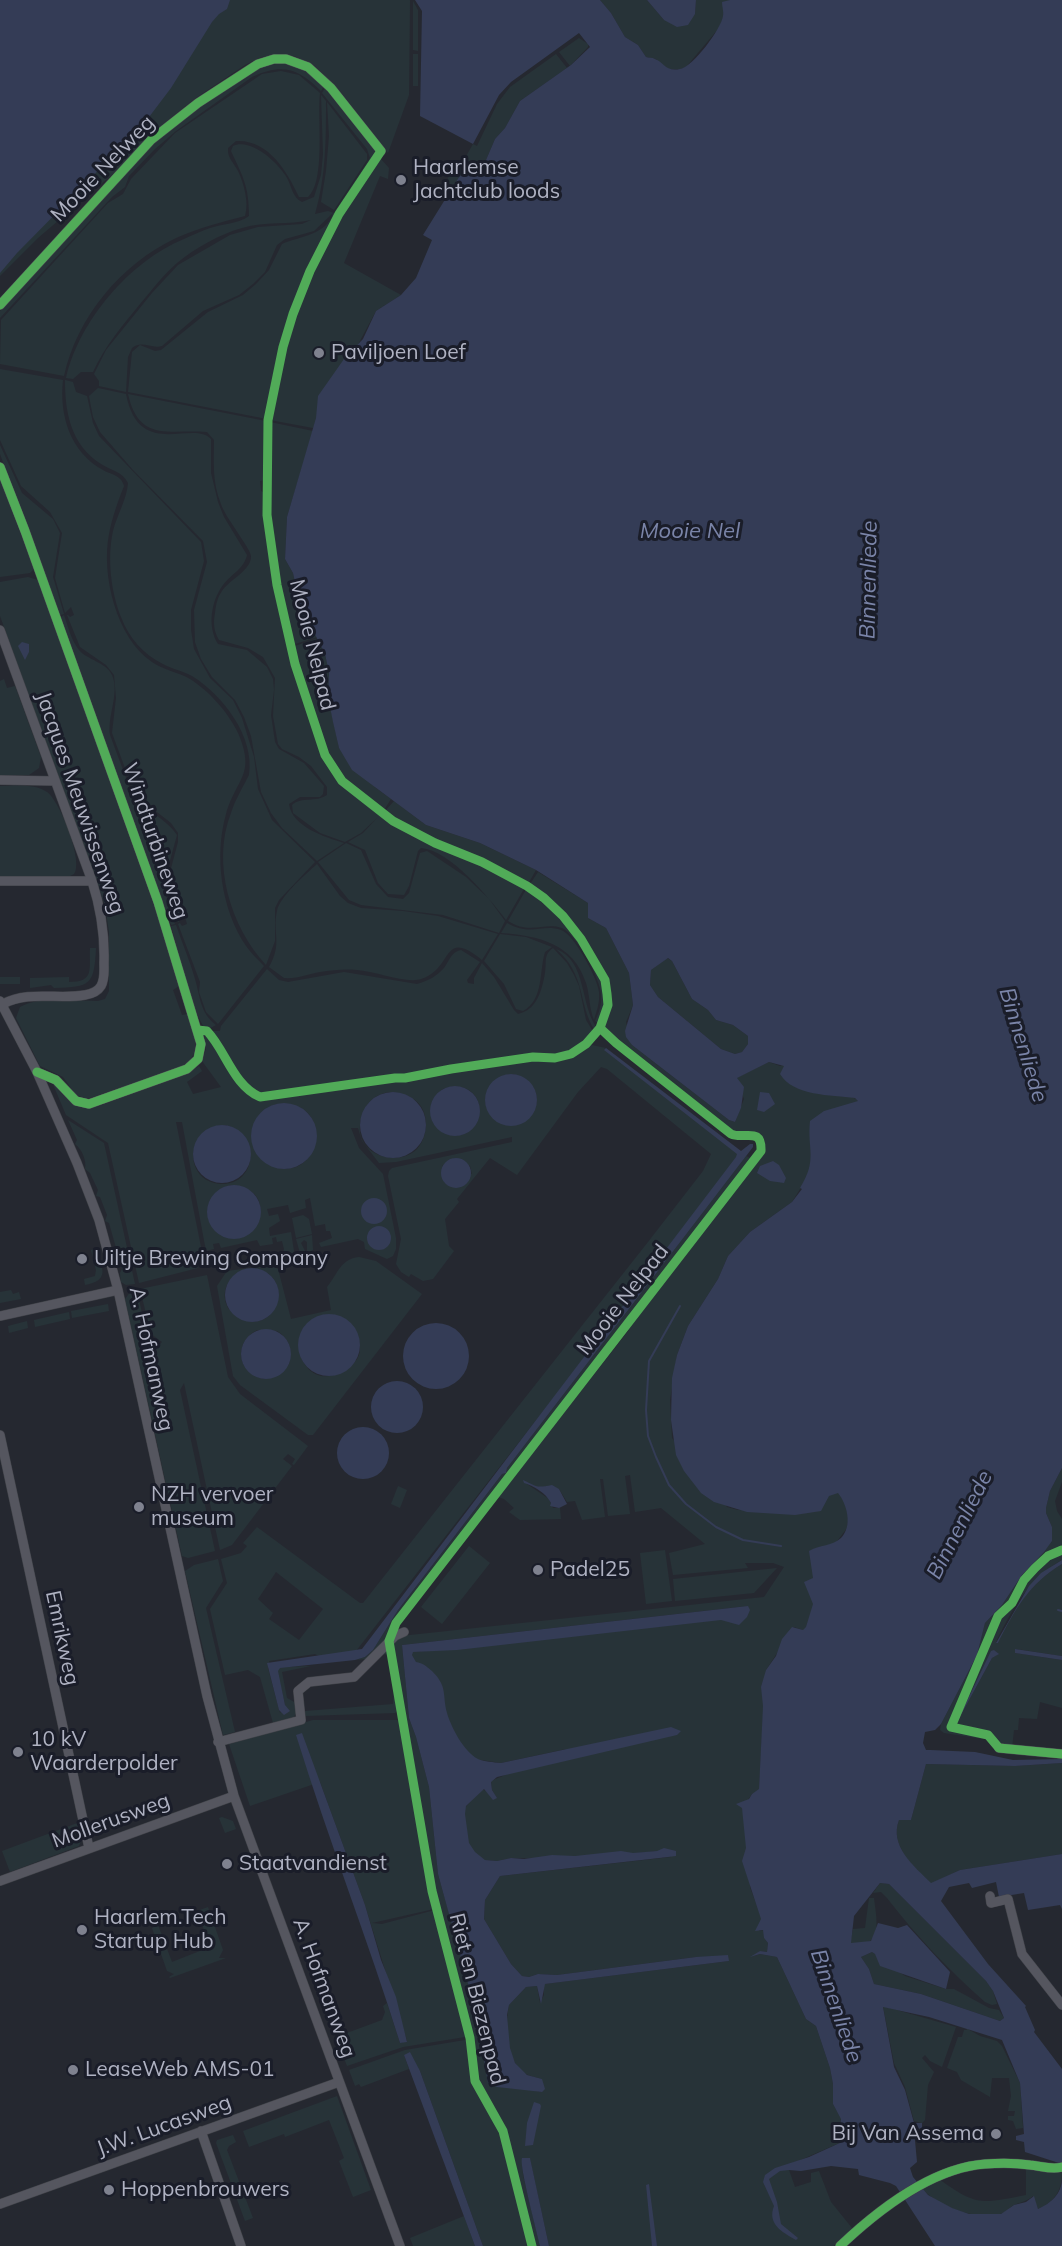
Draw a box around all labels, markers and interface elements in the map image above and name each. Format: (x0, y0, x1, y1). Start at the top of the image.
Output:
street label: Mooie Nelweg (46, 111, 160, 227)
place label: Haarlemse Jachtclub loods (413, 155, 560, 205)
marker: Haarlemse Jachtclub loods (394, 173, 408, 187)
place label: Paviljoen Loef (331, 340, 466, 366)
marker: Paviljoen Loef (312, 346, 326, 360)
water label: Mooie Nel (640, 518, 740, 544)
water label: Binnenliede (855, 521, 883, 639)
street label: Mooie Nelpad (284, 577, 340, 713)
street label: Jacques Meuwissenweg (30, 689, 130, 917)
street label: Windturbineweg (116, 759, 194, 923)
water label: Binnenliede (993, 985, 1053, 1105)
street label: Mooie Nelpad (572, 1240, 674, 1360)
place label: Uiltje Brewing Company (94, 1246, 328, 1272)
marker: Uiltje Brewing Company (75, 1252, 89, 1266)
street label: A. Hofmanweg (123, 1285, 179, 1433)
water label: Binnenliede (921, 1466, 999, 1584)
place label: NZH vervoer museum (151, 1482, 273, 1532)
marker: NZH vervoer museum (132, 1500, 146, 1514)
place label: Padel25 (550, 1557, 630, 1583)
marker: Padel25 (531, 1563, 545, 1577)
street label: Emrikweg (40, 1588, 84, 1688)
place label: 10 kV Waarderpolder (30, 1727, 178, 1777)
marker: 10 kV Waarderpolder (11, 1745, 25, 1759)
street label: Mollerusweg (49, 1788, 173, 1854)
place label: Staatvandienst (239, 1851, 387, 1877)
marker: Staatvandienst (220, 1857, 234, 1871)
place label: Haarlem.Tech Startup Hub (94, 1905, 227, 1955)
street label: Riet en Biezenpad (444, 1911, 510, 2087)
street label: A. Hofmanweg (287, 1915, 361, 2061)
marker: Haarlem.Tech Startup Hub (75, 1923, 89, 1937)
water label: Binnenliede (804, 1946, 868, 2066)
place label: LeaseWeb AMS-01 (85, 2057, 275, 2083)
marker: LeaseWeb AMS-01 (66, 2063, 80, 2077)
street label: J.W. Lucasweg (93, 2090, 235, 2162)
place label: Bij Van Assema (832, 2121, 984, 2147)
marker: Bij Van Assema (989, 2127, 1003, 2141)
place label: Hoppenbrouwers (121, 2177, 290, 2203)
marker: Hoppenbrouwers (102, 2183, 116, 2197)

